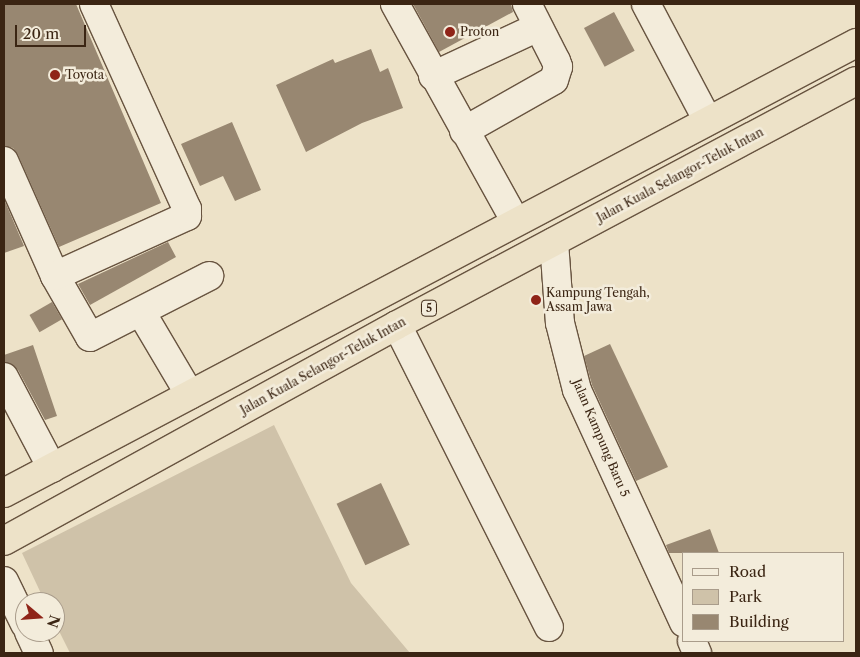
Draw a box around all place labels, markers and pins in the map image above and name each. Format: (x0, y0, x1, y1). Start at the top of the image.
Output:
place label: Proton (460, 25, 499, 39)
marker: Proton (444, 26, 456, 38)
place label: Toyota (65, 68, 104, 82)
marker: Toyota (49, 69, 61, 81)
place label: Kampung Tengah, Assam Jawa (546, 286, 650, 314)
marker: Kampung Tengah, Assam Jawa (530, 294, 542, 306)

